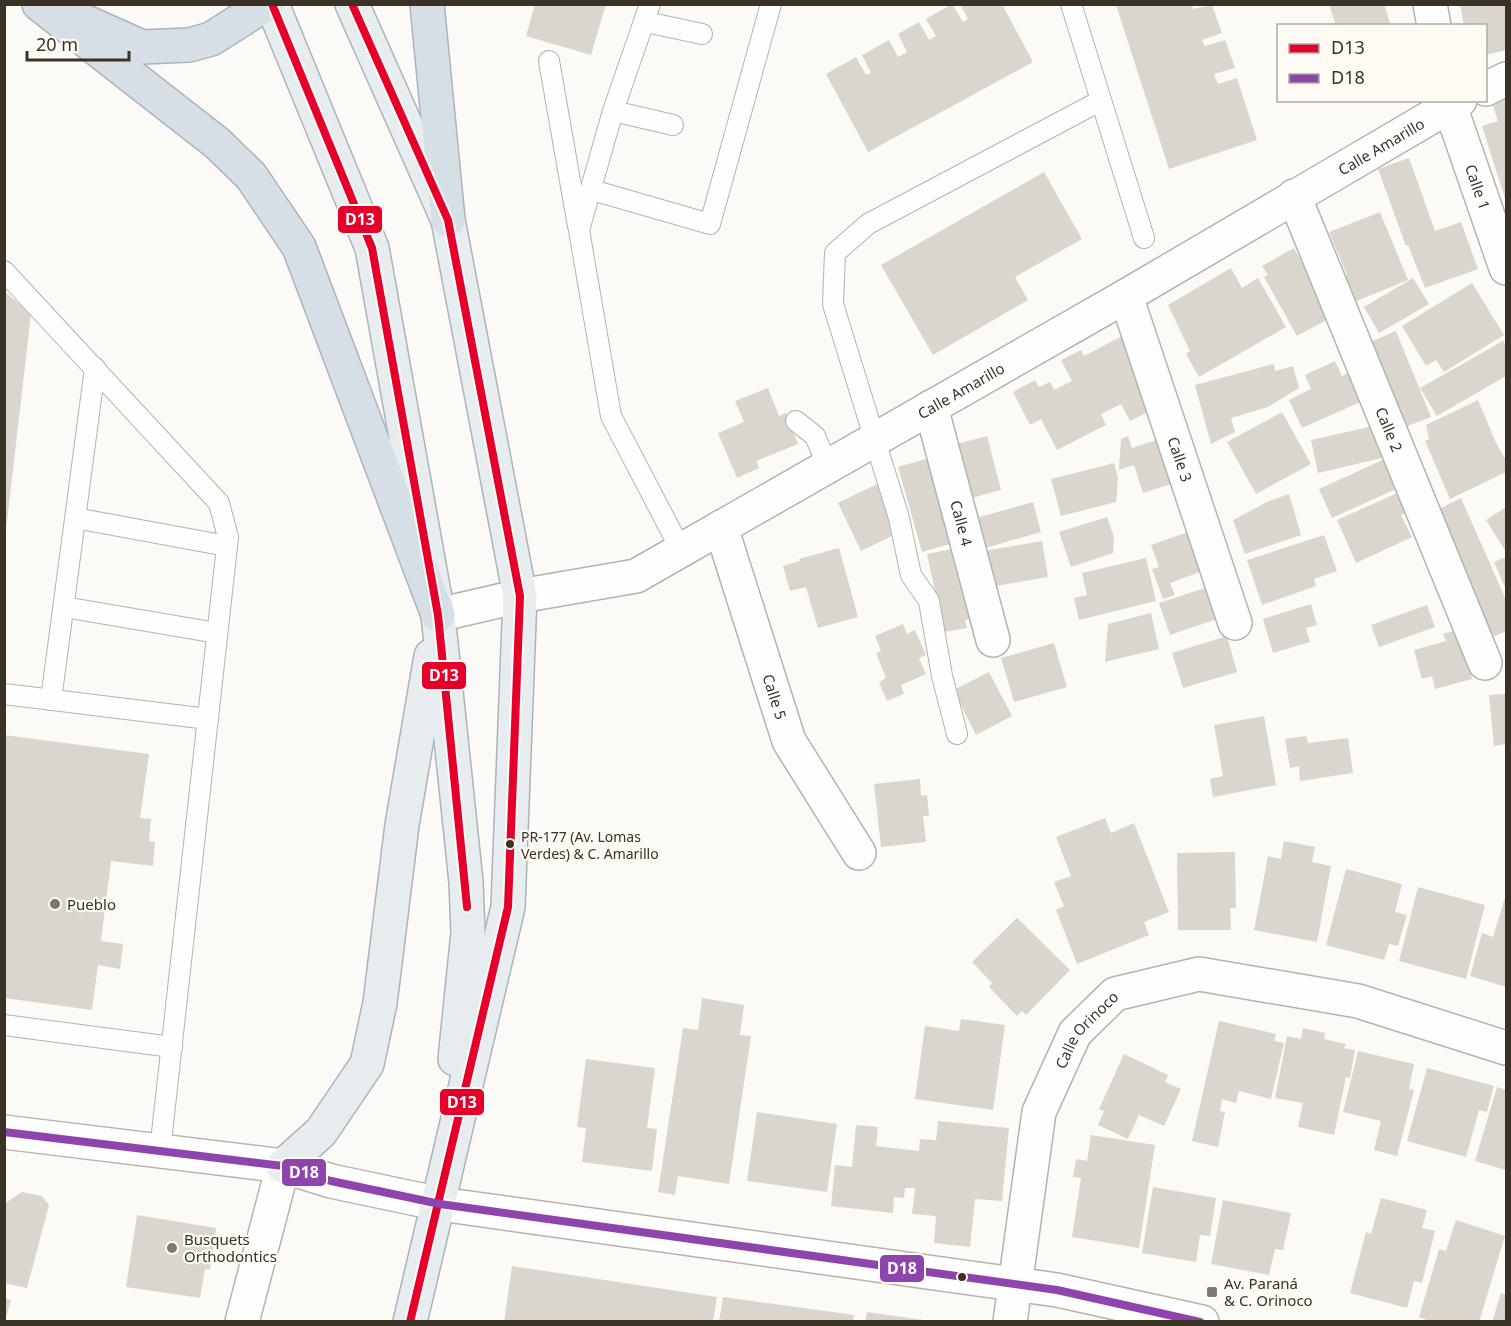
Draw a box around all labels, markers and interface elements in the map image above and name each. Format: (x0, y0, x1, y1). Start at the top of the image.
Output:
scale bar (27, 24, 129, 62)
legend (1277, 24, 1487, 102)
text: 20 m (36, 32, 78, 56)
text: D13 (1331, 35, 1365, 59)
text: D18 (1331, 65, 1365, 89)
street label: Calle Amarillo (1334, 113, 1428, 179)
street label: Calle 1 (1461, 162, 1495, 212)
line badge: D13 (337, 205, 383, 234)
text: D13 (345, 208, 375, 230)
street label: Calle Amarillo (914, 358, 1008, 423)
street label: Calle 2 (1371, 404, 1407, 455)
street label: Calle 3 (1164, 434, 1197, 484)
street label: Calle 4 (946, 498, 978, 548)
line badge: D13 (421, 661, 467, 690)
text: D13 (429, 664, 459, 686)
street label: Calle 5 (758, 671, 791, 722)
place label: PR-177 (Av. Lomas Verdes) & C. Amarillo (521, 827, 659, 863)
marker: PR-177 (Av. Lomas Verdes) & C. Amarillo (504, 838, 516, 850)
place label: Pueblo (67, 894, 116, 914)
marker: Pueblo (48, 897, 62, 911)
street label: Calle Orinoco (1050, 986, 1122, 1072)
line badge: D13 (439, 1088, 485, 1116)
text: D13 (447, 1091, 477, 1113)
line badge: D18 (281, 1158, 327, 1187)
text: D18 (289, 1161, 319, 1183)
place label: Busquets Orthodontics (184, 1229, 277, 1266)
marker: Busquets Orthodontics (165, 1241, 179, 1255)
line badge: D18 (879, 1254, 925, 1283)
text: D18 (887, 1257, 917, 1279)
unlabelled marker (956, 1271, 968, 1283)
place label: Av. Paraná & C. Orinoco (1224, 1273, 1313, 1310)
marker: Av. Paraná & C. Orinoco (1205, 1285, 1219, 1299)

